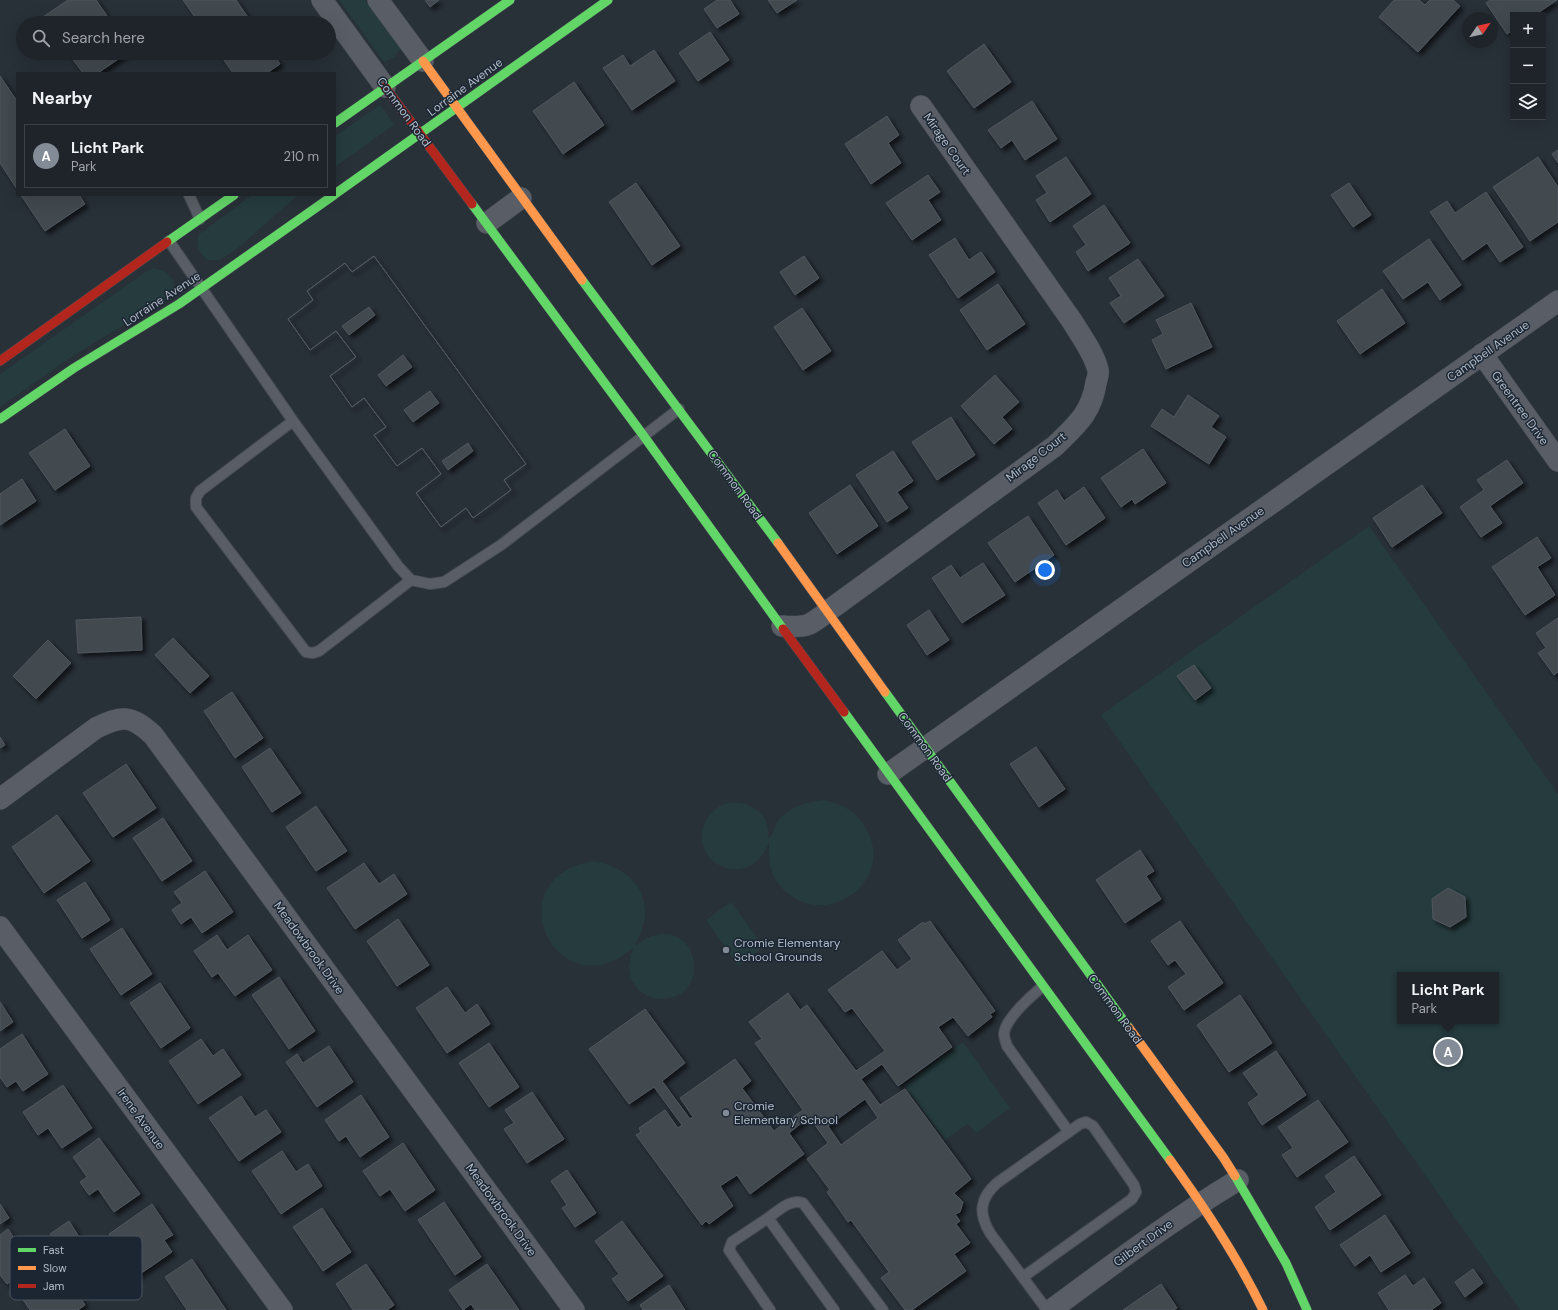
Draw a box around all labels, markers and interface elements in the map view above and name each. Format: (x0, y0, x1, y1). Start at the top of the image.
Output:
north arrow (1462, 12, 1498, 48)
map controls (1510, 12, 1546, 120)
button: + (1510, 12, 1546, 48)
search box (16, 16, 336, 60)
icon: search (30, 27, 52, 49)
text: Search here (62, 28, 145, 48)
button: − (1510, 48, 1546, 84)
street label: Lorraine Avenue (424, 54, 506, 120)
street label: Common Road (373, 74, 435, 150)
button: layers (1510, 84, 1546, 120)
text: Nearby (32, 87, 92, 109)
street label: Mirage Court (920, 110, 974, 178)
text: Licht Park (71, 138, 144, 158)
text: A (41, 148, 51, 165)
text: 210 m (284, 148, 319, 165)
text: Park (71, 158, 97, 175)
street label: Lorraine Avenue (120, 268, 204, 330)
street label: Campbell Avenue (1444, 317, 1532, 385)
street label: Greentree Drive (1488, 368, 1552, 448)
street label: Mirage Court (1003, 428, 1070, 486)
street label: Common Road (704, 447, 766, 523)
street label: Campbell Avenue (1179, 503, 1267, 571)
your location (1035, 560, 1055, 580)
street label: Common Road (894, 709, 956, 785)
street label: Meadowbrook Drive (270, 899, 348, 998)
place label: Cromie Elementary School Grounds (734, 935, 841, 965)
marker: Cromie Elementary School Grounds (721, 945, 731, 955)
street label: Common Road (1084, 971, 1146, 1047)
popup (1397, 972, 1499, 1024)
text: Licht Park (1411, 980, 1485, 1000)
text: Park (1411, 1000, 1437, 1017)
pin: A (1435, 1037, 1461, 1067)
street label: Irene Avenue (114, 1085, 169, 1153)
place label: Cromie Elementary School (734, 1098, 838, 1128)
marker: Cromie Elementary School (721, 1108, 731, 1118)
street label: Meadowbrook Drive (462, 1161, 540, 1260)
street label: Gilbert Drive (1110, 1216, 1176, 1270)
legend (10, 1236, 142, 1300)
text: Fast (43, 1243, 64, 1257)
text: Slow (43, 1261, 67, 1275)
text: Jam (43, 1279, 64, 1293)

